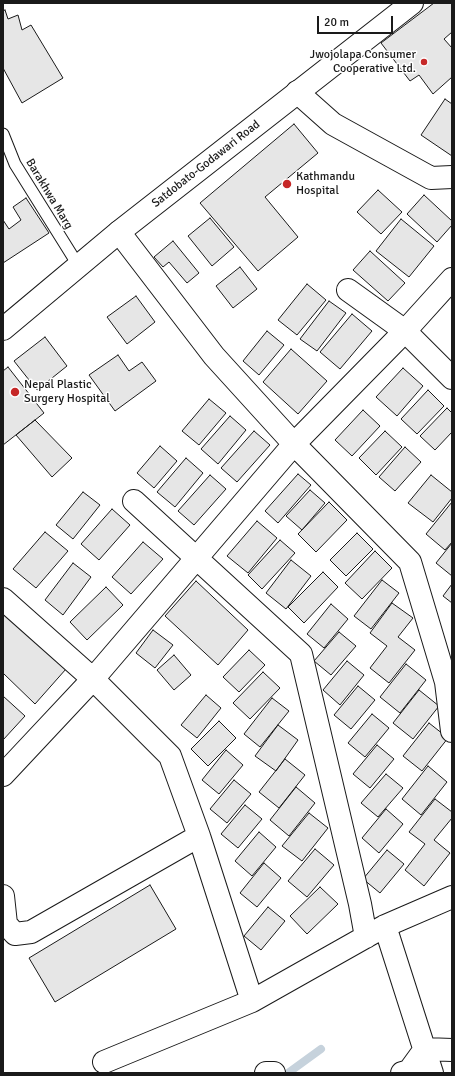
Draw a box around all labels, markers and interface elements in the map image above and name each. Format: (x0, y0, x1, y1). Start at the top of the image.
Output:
scale bar (319, 8, 395, 34)
text: 20 m (324, 15, 349, 30)
place label: Jwojolapa Consumer Cooperative Ltd. (310, 48, 416, 76)
marker: Jwojolapa Consumer Cooperative Ltd. (419, 57, 429, 67)
street label: Satdobato-Godawari Road (149, 117, 263, 211)
street label: Barakhwa Marg (22, 156, 76, 232)
place label: Kathmandu Hospital (296, 170, 355, 198)
marker: Kathmandu Hospital (281, 178, 293, 190)
place label: Nepal Plastic Surgery Hospital (24, 378, 110, 406)
marker: Nepal Plastic Surgery Hospital (9, 386, 21, 398)

